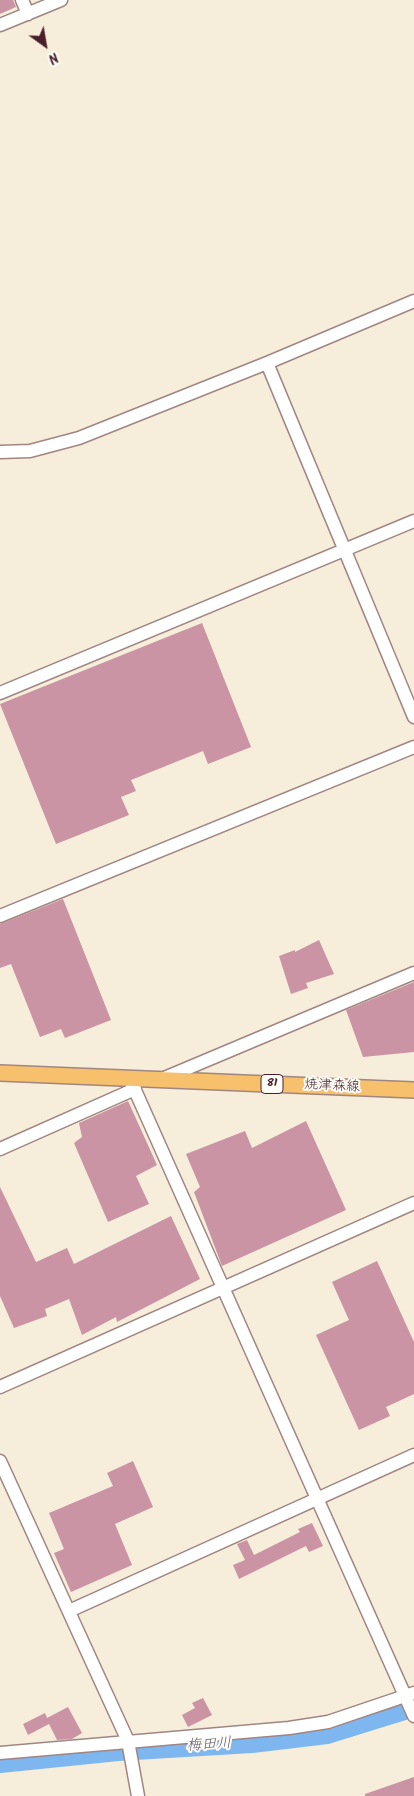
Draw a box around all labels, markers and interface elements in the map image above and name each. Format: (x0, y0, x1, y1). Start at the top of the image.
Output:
north arrow (20, 20, 70, 70)
text: N (43, 46, 63, 69)
road number: 81 (261, 1074, 283, 1094)
street label: 焼津森線 (304, 1077, 360, 1097)
water label: 梅田川 (186, 1735, 232, 1757)

